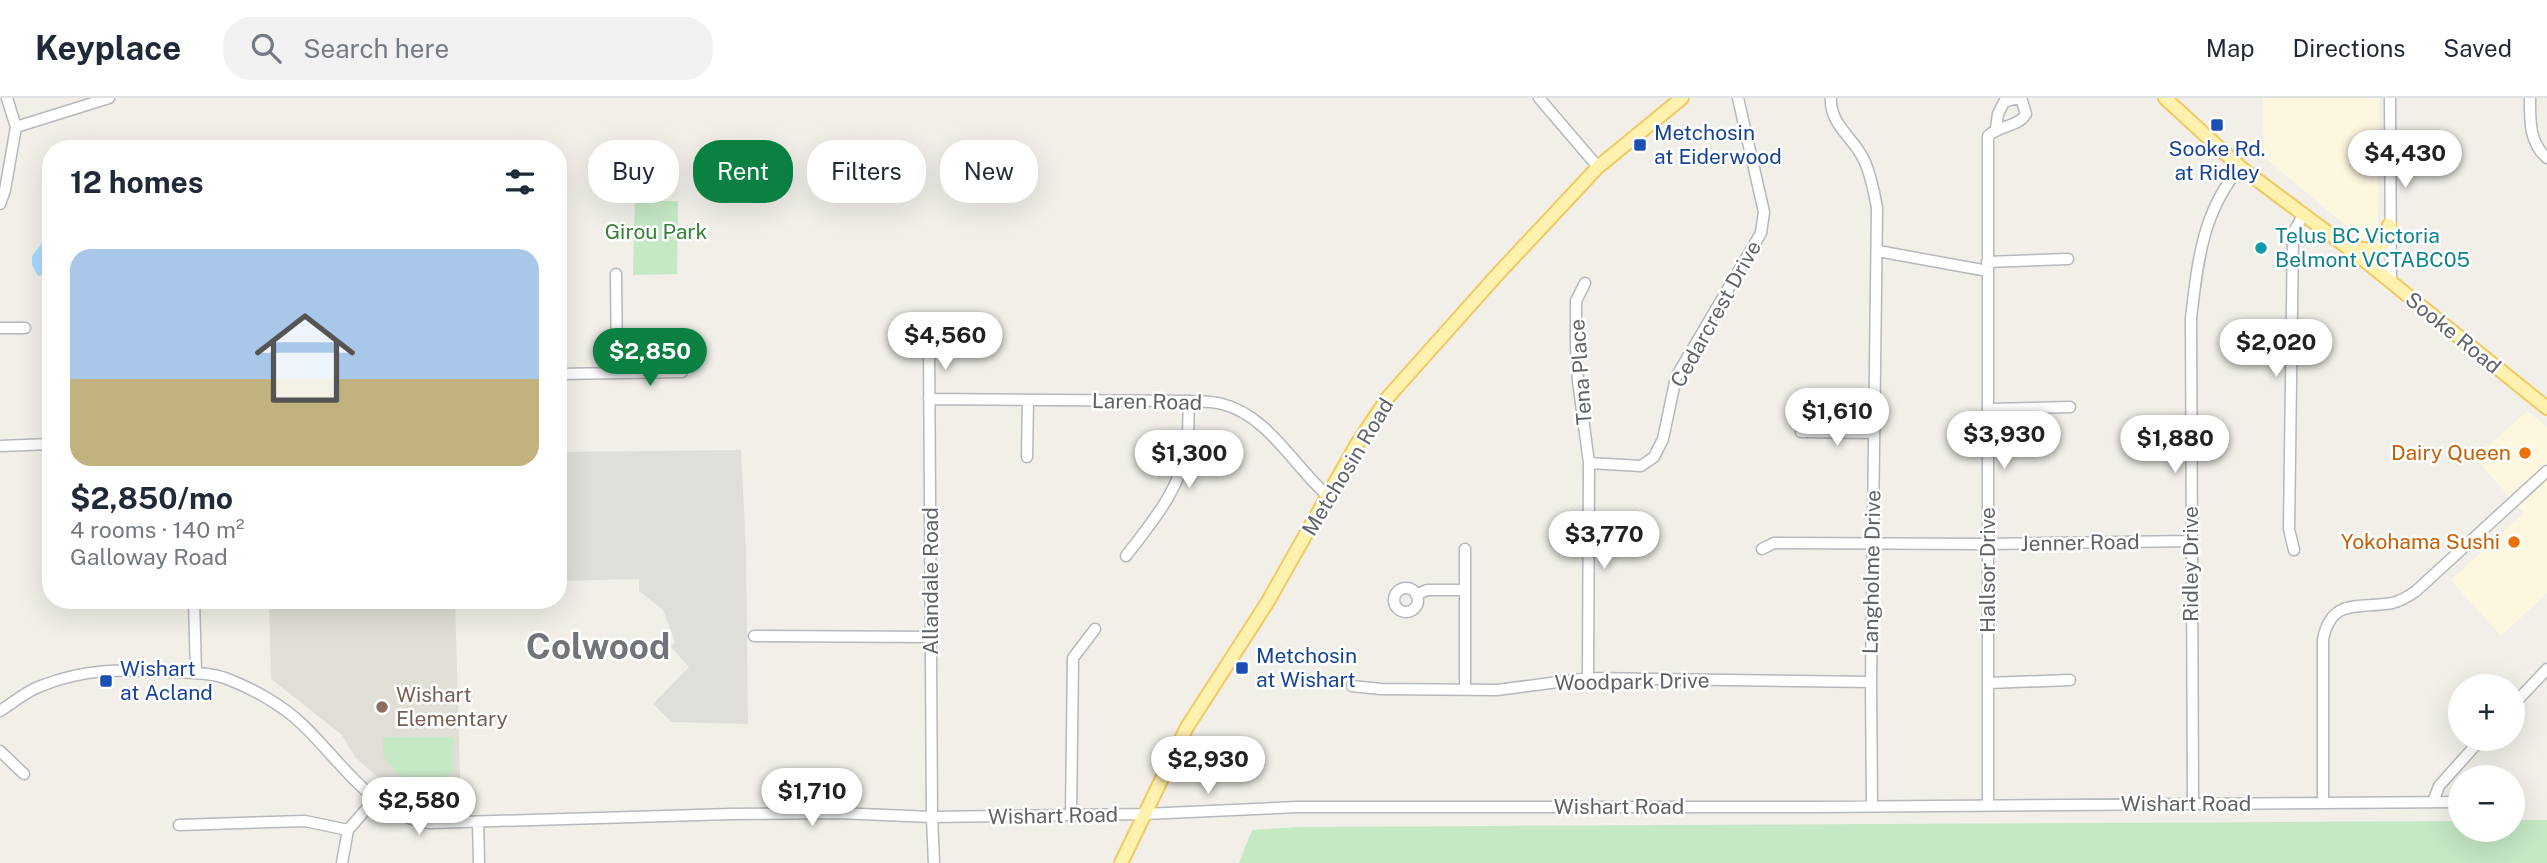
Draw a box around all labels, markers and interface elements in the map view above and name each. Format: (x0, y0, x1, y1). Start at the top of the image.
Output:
search box (223, 17, 713, 80)
text: Keyplace (35, 29, 181, 67)
icon: search (247, 29, 285, 67)
text: Search here (303, 33, 449, 64)
text: Map (2206, 34, 2255, 62)
text: Directions (2293, 34, 2405, 62)
text: Saved (2443, 34, 2512, 62)
marker: Sooke Rd. at Ridley (2209, 117, 2225, 133)
place label: Metchosin at Eiderwood (1654, 120, 1782, 169)
pin: $4,430 (2348, 130, 2462, 190)
place label: Sooke Rd. at Ridley (2168, 136, 2266, 185)
marker: Metchosin at Eiderwood (1632, 137, 1648, 153)
text: $4,430 (2364, 139, 2446, 166)
chip: Buy (588, 140, 679, 203)
chip: Rent (693, 140, 793, 203)
chip: Filters (807, 140, 926, 203)
chip: New (940, 140, 1038, 203)
icon: filters (501, 163, 539, 201)
text: 12 homes (70, 164, 204, 200)
park label: Girou Park (605, 219, 708, 244)
place label: Telus BC Victoria Belmont VCTABC05 (2275, 223, 2470, 272)
street label: Cedarcrest Drive (1665, 236, 1766, 391)
marker: Telus BC Victoria Belmont VCTABC05 (2253, 240, 2269, 256)
street label: Sooke Road (2400, 286, 2506, 379)
icon: home (242, 295, 368, 421)
pin: $4,560 (888, 313, 1002, 372)
street label: Tena Place (1564, 318, 1597, 426)
pin: $2,020 (2219, 320, 2333, 379)
text: $4,560 (904, 321, 986, 348)
pin: $2,850 (593, 328, 707, 388)
text: $2,020 (2236, 328, 2316, 355)
text: $2,850 (609, 337, 691, 364)
street label: Laren Road (1092, 388, 1202, 415)
pin: $1,610 (1780, 388, 1894, 448)
street label: Metchosin Road (1297, 394, 1398, 540)
text: $1,610 (1801, 397, 1873, 424)
pin: $3,930 (1947, 412, 2061, 471)
pin: $1,880 (2118, 416, 2232, 475)
text: $3,930 (1963, 420, 2045, 447)
text: $1,880 (2136, 424, 2214, 451)
pin: $1,300 (1132, 430, 1246, 490)
text: $1,300 (1151, 439, 1227, 466)
place label: Dairy Queen (2391, 440, 2511, 465)
marker: Dairy Queen (2517, 445, 2533, 461)
text: $2,850/mo (70, 480, 233, 516)
street label: Langholme Drive (1858, 490, 1885, 654)
street label: Ridley Drive (2178, 506, 2203, 622)
street label: Allandale Road (918, 507, 943, 655)
street label: Hallsor Drive (1975, 507, 2000, 633)
pin: $3,770 (1547, 512, 1661, 571)
text: 4 rooms · 140 m² (70, 516, 244, 543)
text: $3,770 (1565, 520, 1643, 547)
street label: Jenner Road (2020, 529, 2140, 556)
place label: Yokohama Sushi (2341, 529, 2500, 554)
marker: Yokohama Sushi (2506, 534, 2522, 550)
text: Galloway Road (70, 543, 228, 570)
district label: Colwood (526, 626, 670, 667)
place label: Metchosin at Wishart (1256, 643, 1357, 692)
place label: Wishart at Acland (120, 656, 213, 705)
marker: Metchosin at Wishart (1234, 660, 1250, 676)
street label: Woodpark Drive (1554, 668, 1710, 695)
marker: Wishart at Acland (98, 673, 114, 689)
map controls (2448, 674, 2525, 842)
button: + (2448, 674, 2525, 751)
place label: Wishart Elementary (396, 682, 508, 731)
marker: Wishart Elementary (374, 699, 390, 715)
pin: $2,930 (1151, 736, 1265, 796)
text: $2,930 (1167, 745, 1249, 772)
button: − (2448, 765, 2525, 842)
pin: $1,710 (755, 768, 869, 828)
text: $1,710 (777, 777, 847, 804)
pin: $2,580 (362, 778, 476, 837)
text: $2,580 (378, 786, 460, 813)
street label: Wishart Road (2121, 791, 2251, 816)
street label: Wishart Road (1554, 794, 1684, 819)
street label: Wishart Road (988, 802, 1118, 829)

